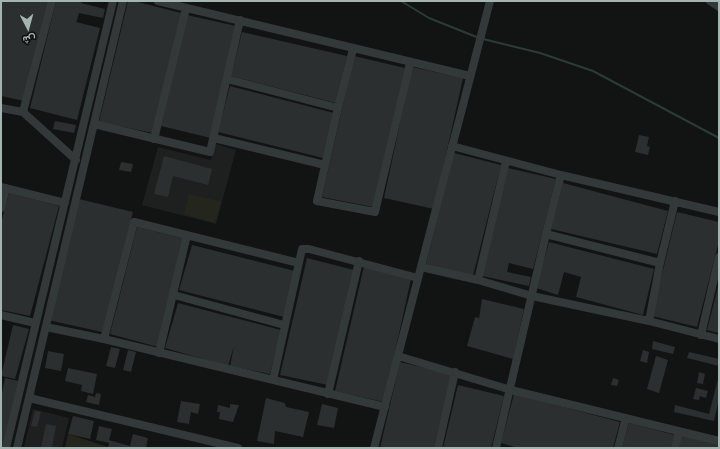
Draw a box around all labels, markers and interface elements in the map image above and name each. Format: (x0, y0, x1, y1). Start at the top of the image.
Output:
north arrow (8, 8, 48, 48)
text: ش (22, 32, 37, 48)

